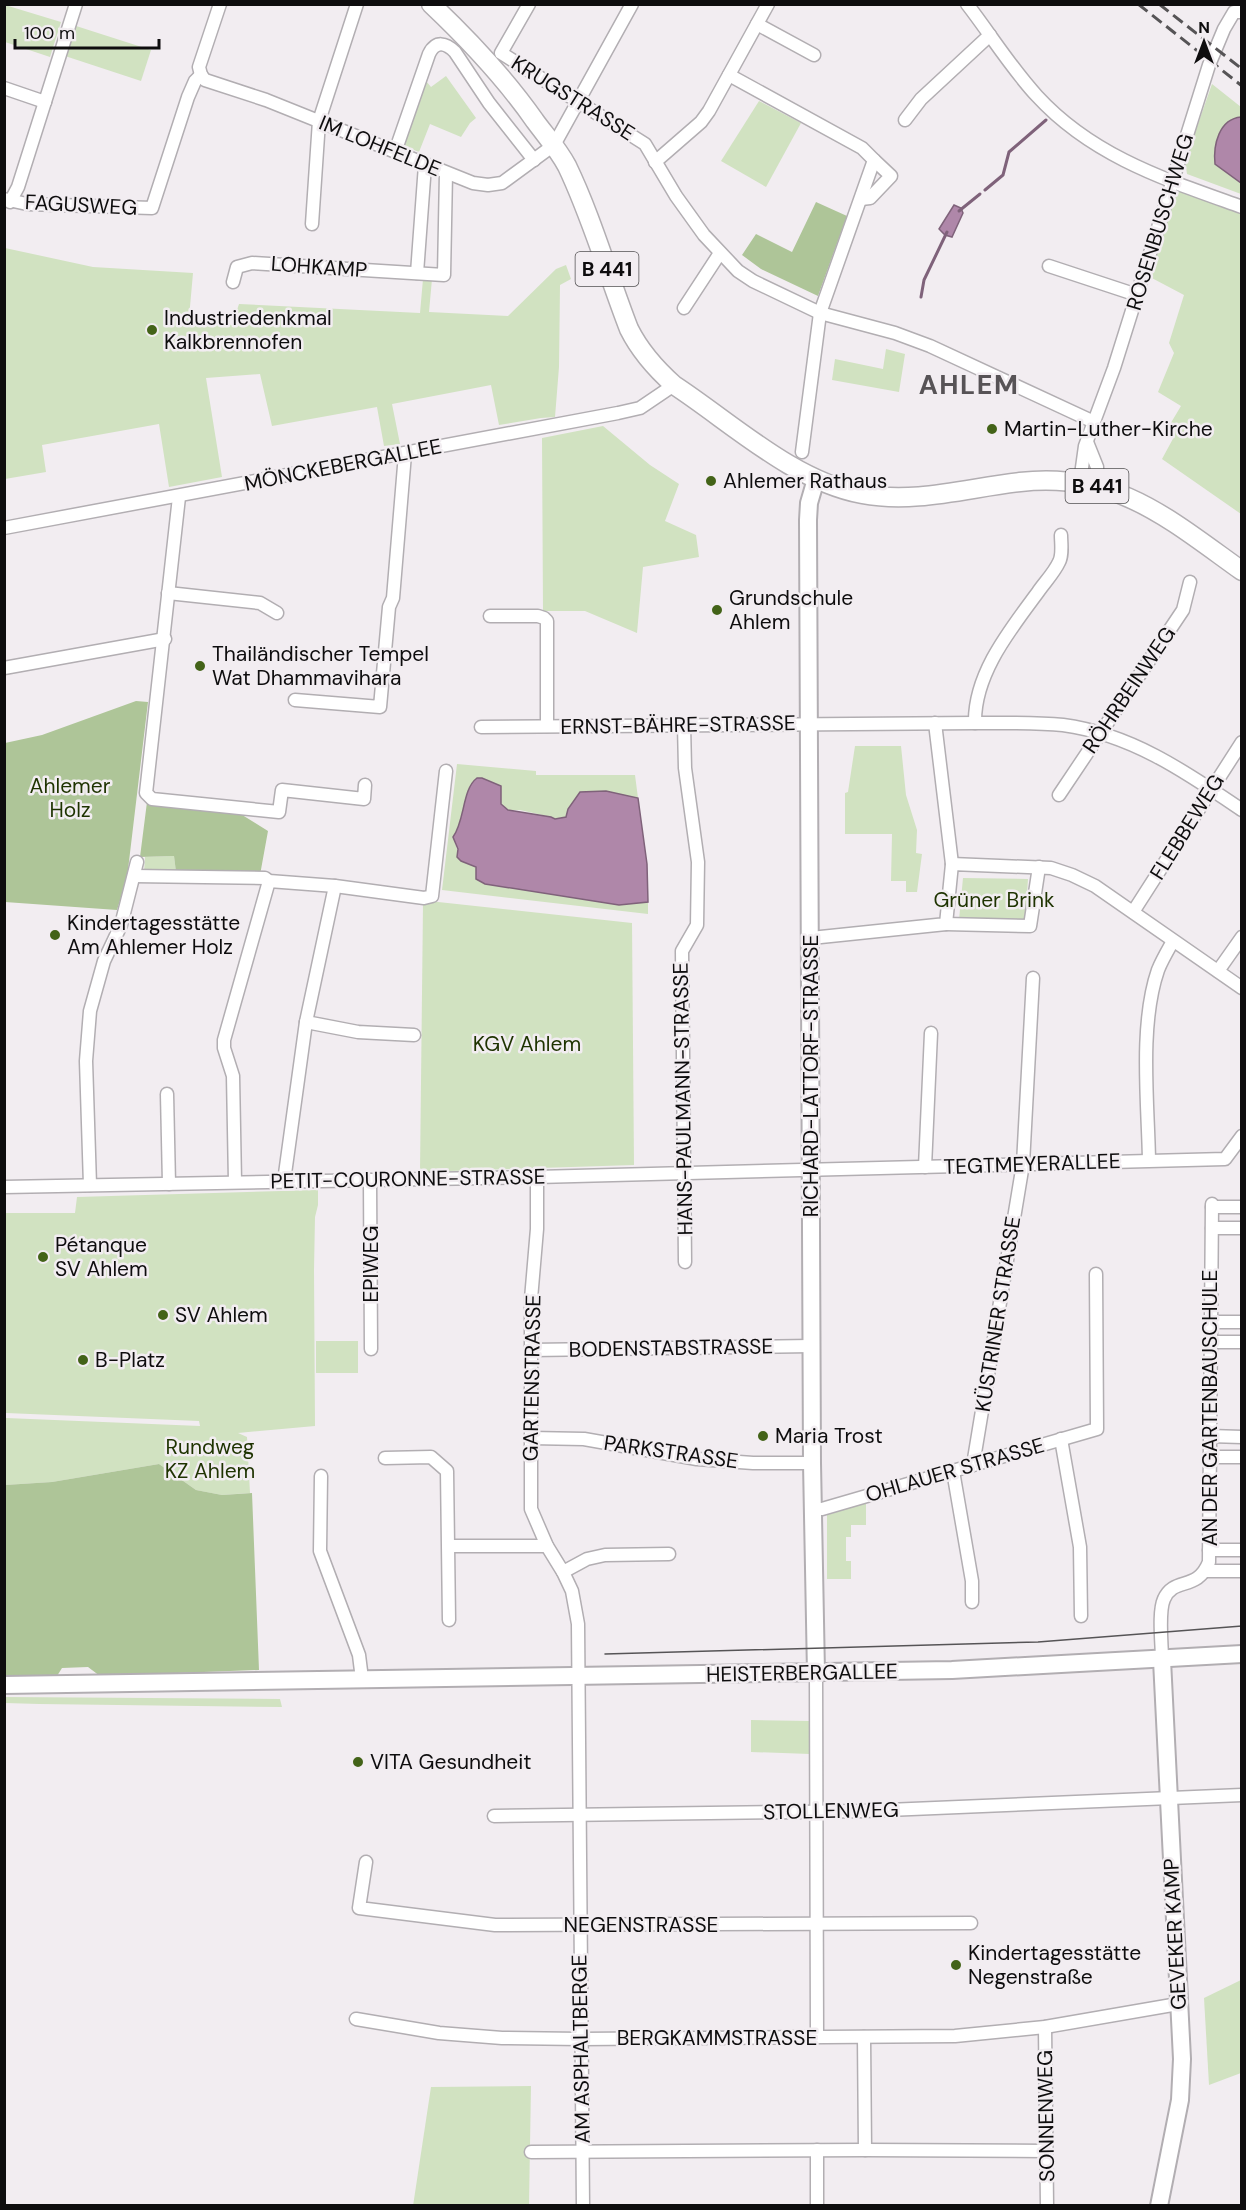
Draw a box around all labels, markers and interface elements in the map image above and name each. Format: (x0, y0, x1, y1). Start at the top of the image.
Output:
scale bar (15, 12, 159, 50)
north arrow (1174, 12, 1234, 72)
text: N (1198, 17, 1210, 38)
text: 100 m (24, 21, 75, 45)
street label: KRUGSTRASSE (506, 49, 640, 147)
street label: IM LOHFELDE (315, 109, 445, 183)
street label: ROSENBUSCHWEG (1120, 130, 1200, 314)
street label: FAGUSWEG (24, 188, 138, 222)
street label: LOHKAMP (270, 250, 368, 284)
road number: B 441 (576, 252, 638, 286)
place label: Industriedenkmal Kalkbrennofen (164, 304, 332, 356)
marker: Industriedenkmal Kalkbrennofen (145, 323, 159, 337)
district label: AHLEM (919, 367, 1019, 402)
place label: Martin-Luther-Kirche (1004, 415, 1213, 443)
marker: Martin-Luther-Kirche (985, 422, 999, 436)
street label: MÖNCKEBERGALLEE (242, 432, 444, 498)
place label: Ahlemer Rathaus (723, 467, 887, 495)
road number: B 441 (1066, 469, 1128, 503)
marker: Ahlemer Rathaus (704, 474, 718, 488)
place label: Grundschule Ahlem (729, 584, 853, 636)
marker: Grundschule Ahlem (710, 603, 724, 617)
street label: RÖHRBEINWEG (1076, 621, 1182, 759)
place label: Thailändischer Tempel Wat Dhammavihara (212, 640, 429, 692)
marker: Thailändischer Tempel Wat Dhammavihara (193, 659, 207, 673)
street label: ERNST-BÄHRE-STRASSE (560, 709, 796, 741)
street label: FLEBBEWEG (1143, 769, 1231, 885)
park label: Ahlemer Holz (29, 772, 111, 824)
park label: Grüner Brink (933, 886, 1055, 914)
place label: Kindertagesstätte Am Ahlemer Holz (67, 909, 240, 961)
marker: Kindertagesstätte Am Ahlemer Holz (48, 928, 62, 942)
street label: RICHARD-LATTORF-STRASSE (797, 935, 825, 1217)
street label: HANS-PAULMANN-STRASSE (667, 962, 699, 1236)
park label: KGV Ahlem (473, 1030, 581, 1058)
street label: TEGTMEYERALLEE (943, 1147, 1121, 1181)
street label: PETIT-COURONNE-STRASSE (270, 1163, 546, 1195)
street label: KÜSTRINER STRASSE (969, 1214, 1027, 1414)
street label: EPIWEG (357, 1225, 385, 1303)
place label: Pétanque SV Ahlem (55, 1231, 148, 1283)
marker: Pétanque SV Ahlem (36, 1250, 50, 1264)
street label: AN DER GARTENBAUSCHULE (1196, 1270, 1224, 1546)
street label: GARTENSTRASSE (517, 1294, 547, 1462)
place label: SV Ahlem (175, 1301, 268, 1329)
marker: SV Ahlem (156, 1308, 170, 1322)
street label: BODENSTABSTRASSE (568, 1332, 774, 1364)
place label: B-Platz (95, 1346, 165, 1374)
marker: B-Platz (76, 1353, 90, 1367)
place label: Maria Trost (775, 1422, 883, 1450)
street label: PARKSTRASSE (602, 1429, 740, 1475)
marker: Maria Trost (756, 1429, 770, 1443)
street label: OHLAUER STRASSE (862, 1431, 1048, 1509)
park label: Rundweg KZ Ahlem (165, 1433, 255, 1485)
street label: HEISTERBERGALLEE (706, 1657, 898, 1689)
place label: VITA Gesundheit (370, 1748, 532, 1776)
marker: VITA Gesundheit (351, 1755, 365, 1769)
street label: STOLLENWEG (763, 1796, 899, 1826)
street label: GEVEKER KAMP (1157, 1857, 1193, 2011)
street label: NEGENSTRASSE (564, 1911, 718, 1939)
place label: Kindertagesstätte Negenstraße (968, 1939, 1141, 1991)
street label: AM ASPHALTBERGE (565, 1954, 597, 2144)
marker: Kindertagesstätte Negenstraße (949, 1958, 963, 1972)
street label: BERGKAMMSTRASSE (617, 2024, 817, 2052)
street label: SONNENWEG (1031, 2050, 1061, 2182)

